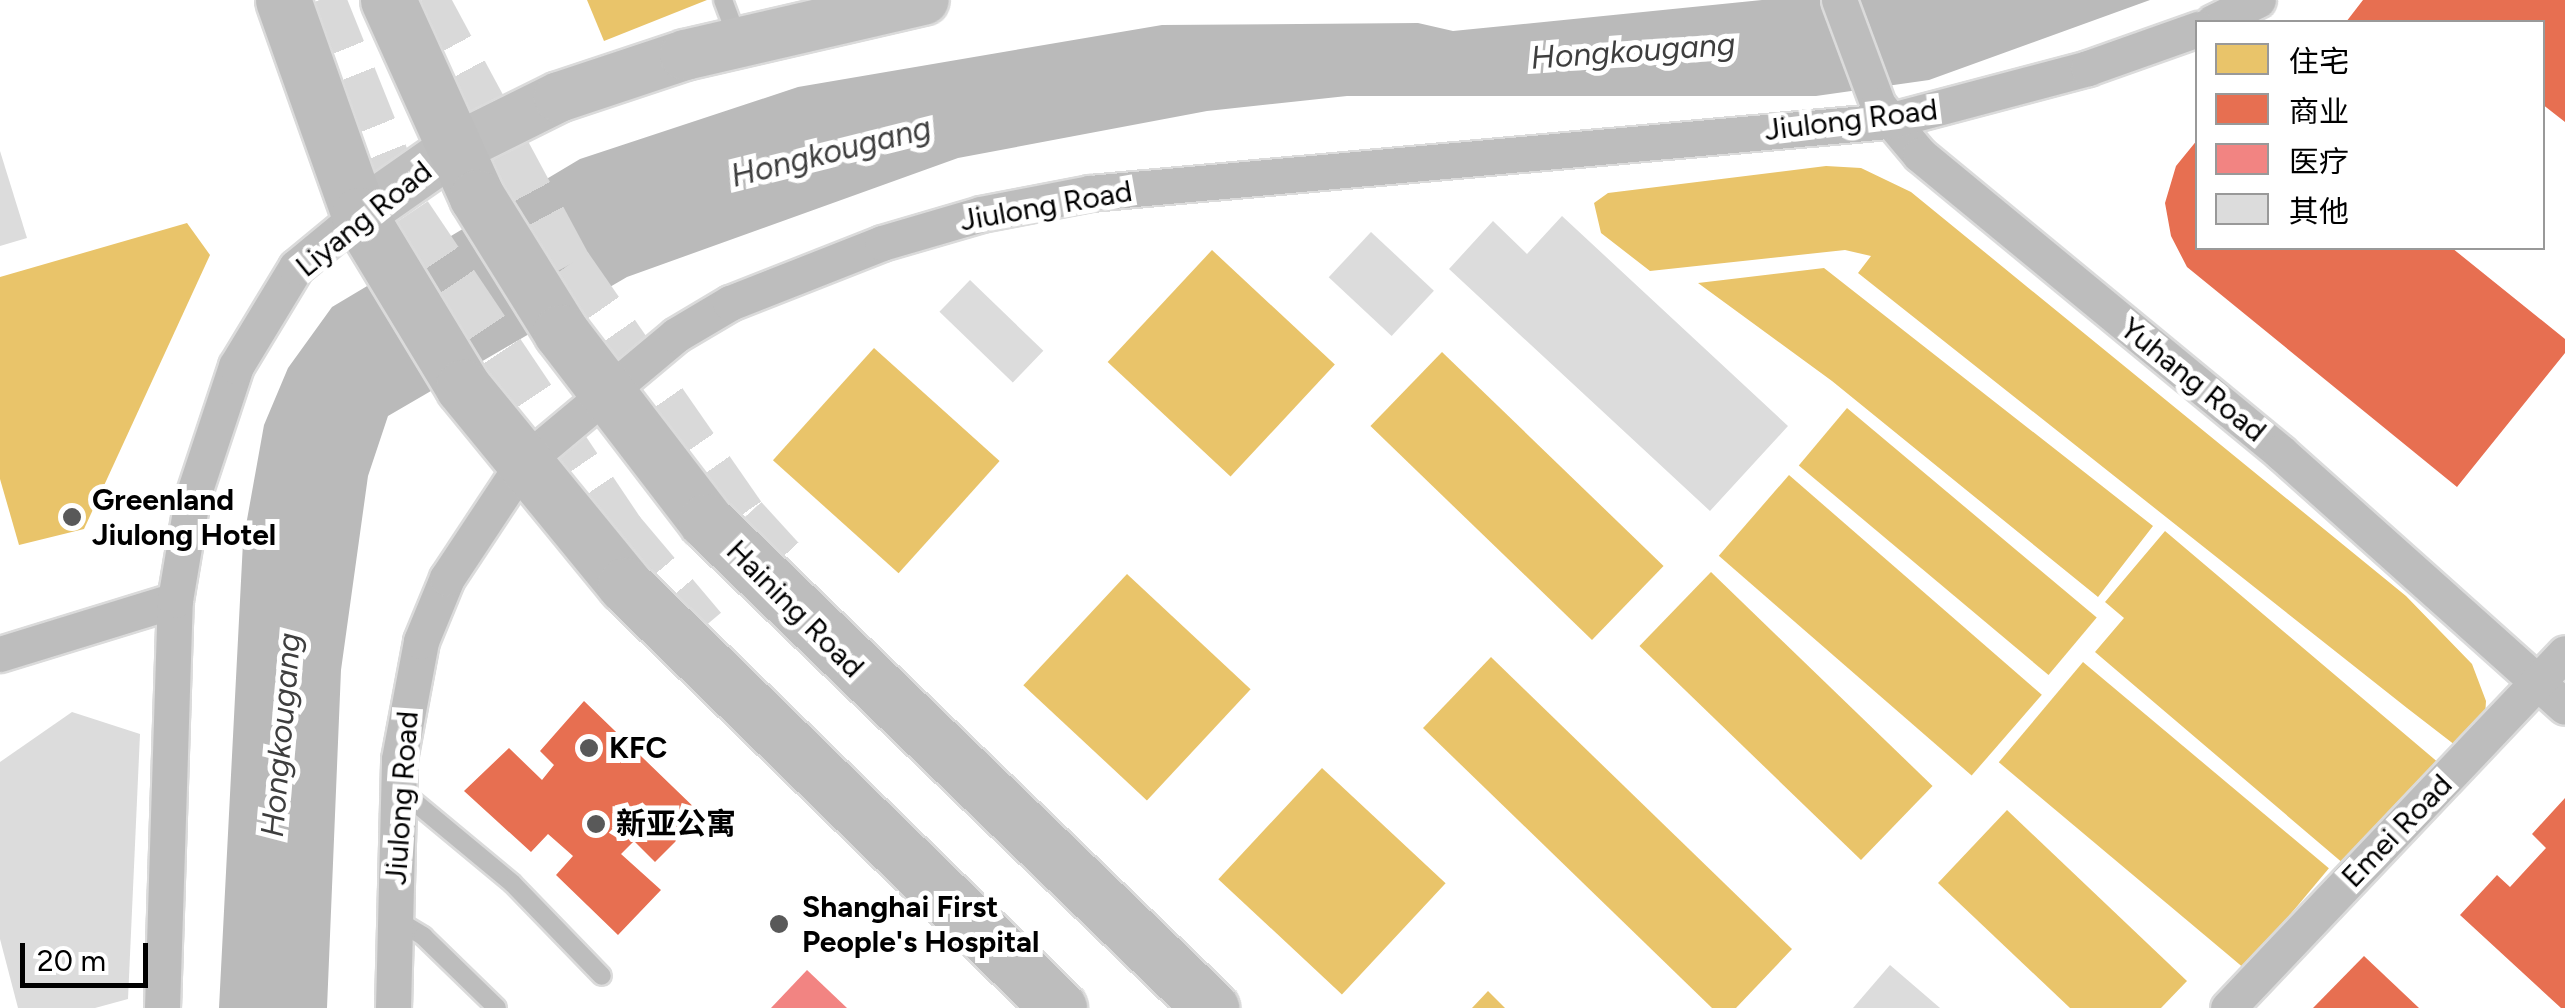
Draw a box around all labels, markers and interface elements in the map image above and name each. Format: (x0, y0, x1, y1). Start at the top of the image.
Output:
legend (2195, 20, 2545, 250)
water label: Hongkougang (1529, 25, 1737, 77)
text: 住宅 (2289, 43, 2349, 80)
street label: Jiulong Road (1762, 92, 1940, 148)
text: 商业 (2289, 93, 2349, 130)
water label: Hongkougang (727, 109, 935, 195)
text: 医疗 (2289, 143, 2349, 180)
street label: Liyang Road (289, 153, 439, 285)
street label: Jiulong Road (957, 173, 1135, 239)
text: 其他 (2289, 193, 2349, 230)
street label: Yuhang Road (2113, 310, 2273, 450)
place label: Greenland Jiulong Hotel (92, 482, 276, 552)
marker: Greenland Jiulong Hotel (61, 506, 83, 528)
street label: Haining Road (719, 533, 871, 685)
water label: Hongkougang (253, 631, 309, 839)
street label: Jiulong Road (378, 710, 426, 886)
place label: KFC (609, 730, 667, 766)
marker: KFC (578, 737, 600, 759)
street label: Emei Road (2334, 767, 2460, 895)
place label: 新亚公寓 (616, 806, 736, 842)
marker: 新亚公寓 (585, 813, 607, 835)
place label: Shanghai First People's Hospital (802, 889, 1039, 960)
marker: Shanghai First People's Hospital (766, 911, 792, 937)
scale bar (25, 923, 152, 985)
text: 20 m (37, 942, 106, 979)

